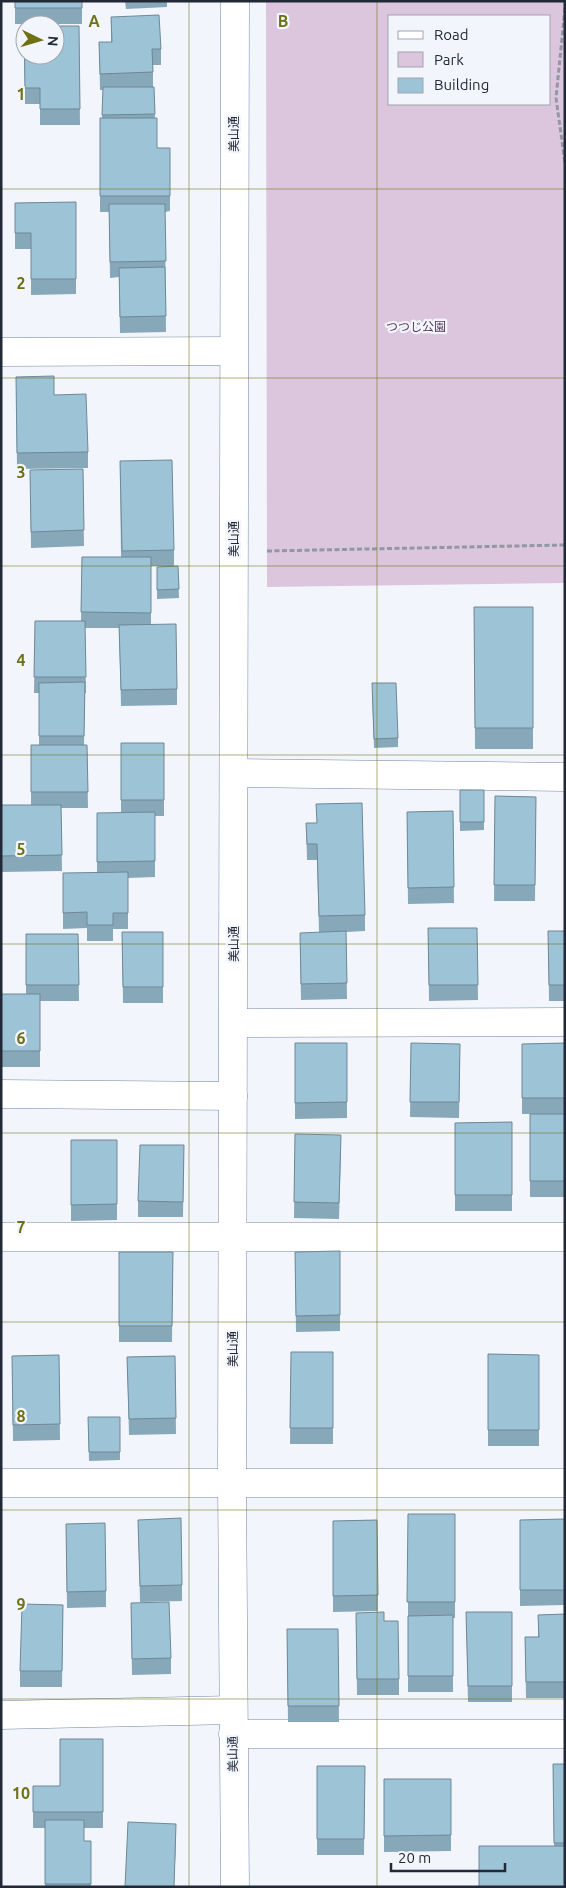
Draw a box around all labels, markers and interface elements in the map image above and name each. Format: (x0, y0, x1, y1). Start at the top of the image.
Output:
text: A (88, 12, 100, 30)
text: B (278, 12, 288, 30)
north arrow (15, 15, 65, 65)
legend (388, 15, 551, 105)
text: Road (434, 26, 469, 43)
text: N (45, 35, 61, 47)
text: Park (434, 51, 464, 68)
text: Building (434, 76, 489, 93)
text: 1 (16, 85, 26, 103)
street label: 美山通 (227, 116, 240, 152)
text: 2 (16, 274, 26, 292)
park label: つつじ公園 (386, 320, 446, 333)
text: 3 (16, 463, 26, 481)
street label: 美山通 (227, 521, 240, 557)
text: 4 (16, 651, 26, 669)
text: 5 (16, 840, 26, 858)
street label: 美山通 (227, 926, 240, 962)
text: 6 (16, 1029, 26, 1047)
text: 7 (16, 1218, 26, 1236)
street label: 美山通 (226, 1331, 239, 1367)
text: 8 (16, 1407, 26, 1425)
text: 9 (16, 1595, 26, 1613)
street label: 美山通 (226, 1736, 239, 1772)
text: 10 (12, 1784, 30, 1802)
scale bar (391, 1840, 505, 1872)
text: 20 m (398, 1849, 431, 1866)

